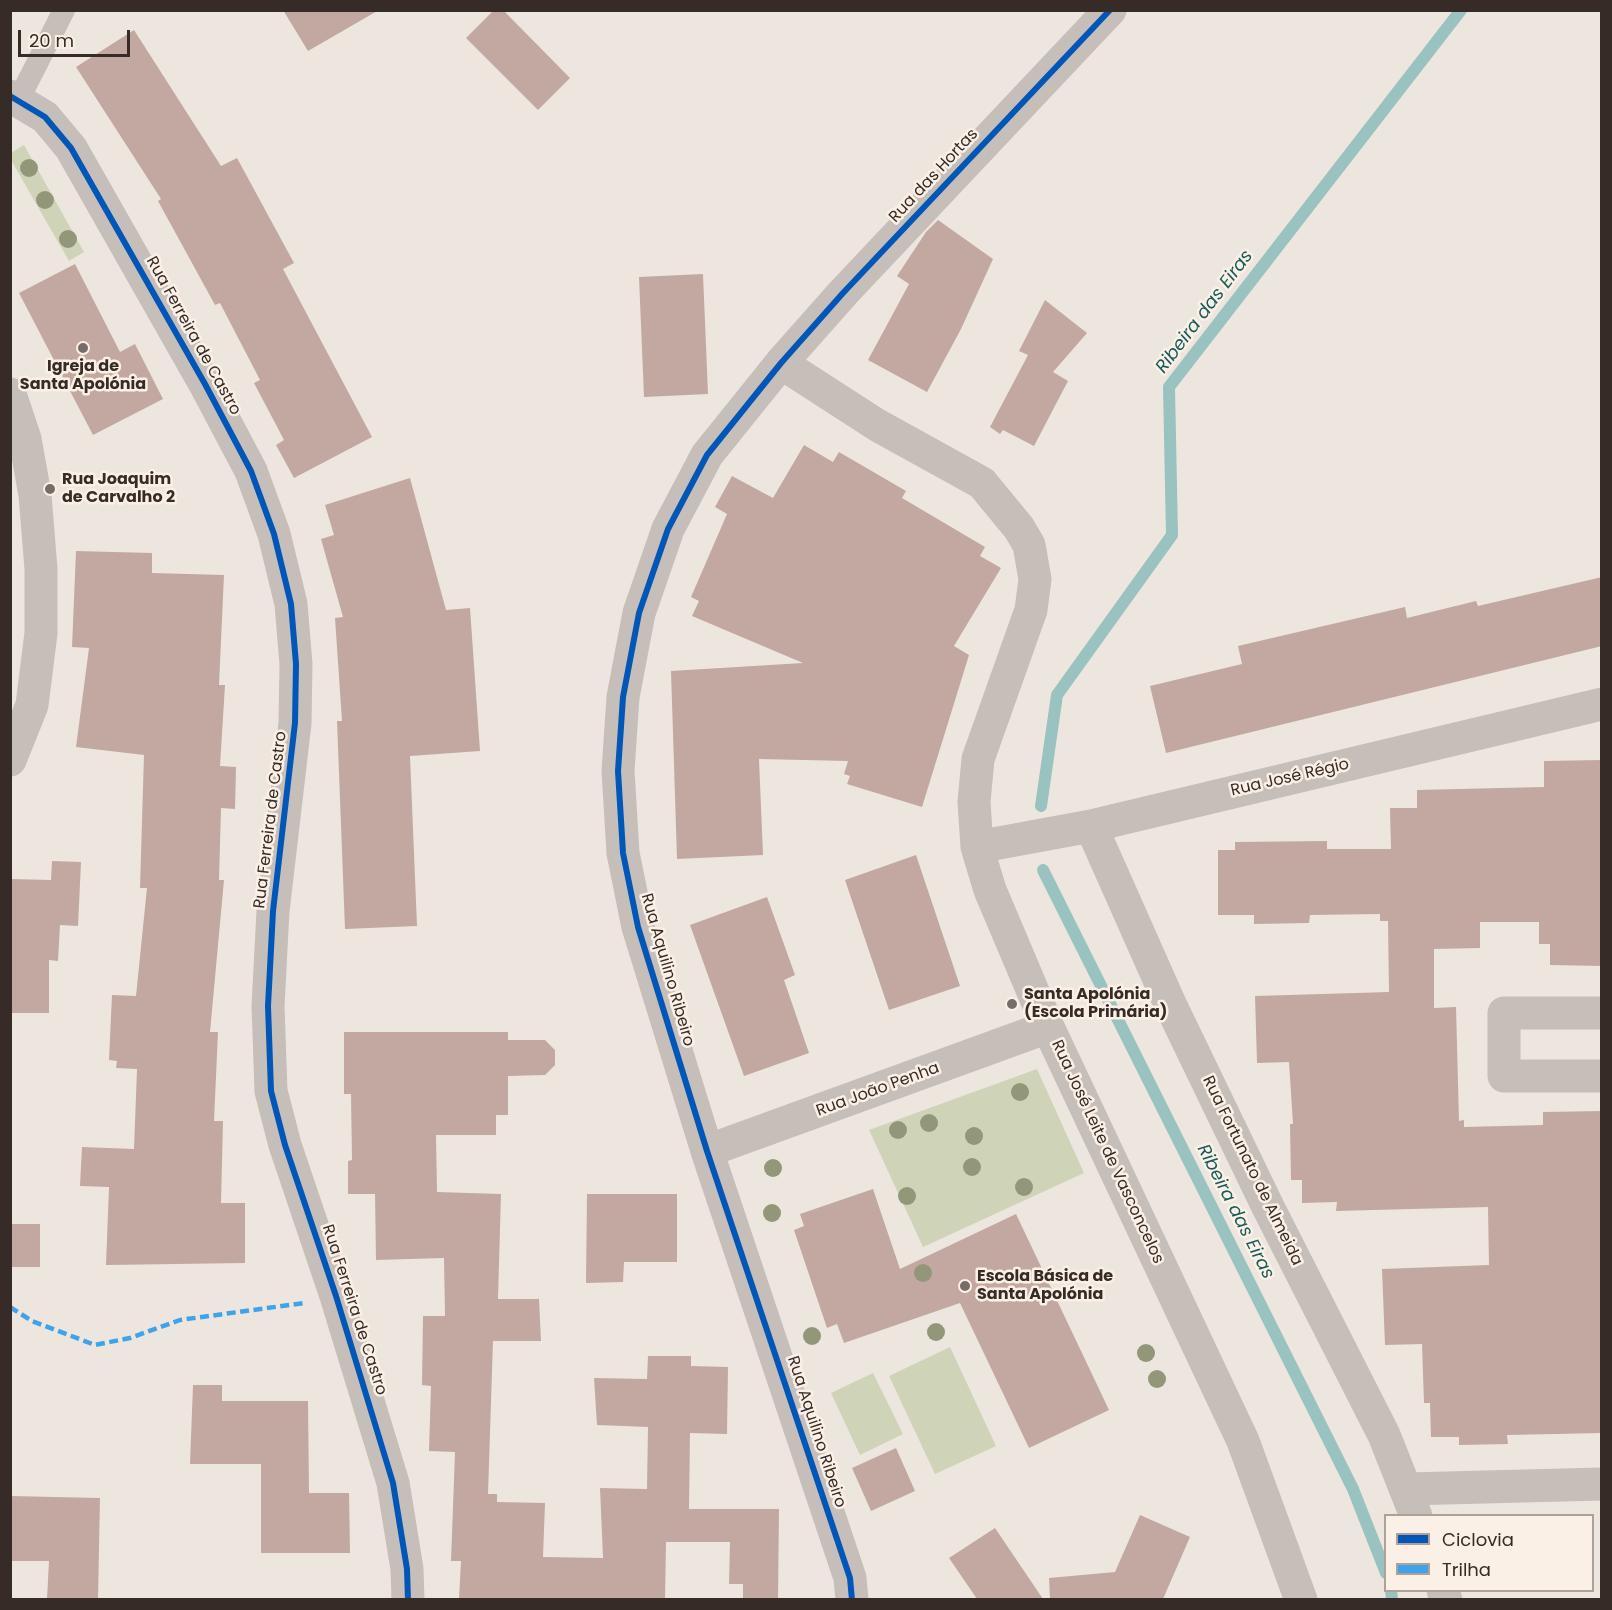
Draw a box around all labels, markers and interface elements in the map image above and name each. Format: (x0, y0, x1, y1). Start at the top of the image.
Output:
scale bar (21, 18, 134, 56)
text: 20 m (29, 28, 74, 53)
street label: Rua das Hortas (886, 125, 982, 227)
water label: Ribeira das Eiras (1152, 246, 1258, 378)
street label: Rua Ferreira de Castro (141, 253, 245, 419)
marker: Igreja de Santa Apolónia (76, 341, 90, 355)
place label: Igreja de Santa Apolónia (20, 357, 146, 395)
place label: Rua Joaquim de Carvalho 2 (62, 470, 175, 508)
marker: Rua Joaquim de Carvalho 2 (43, 482, 57, 496)
street label: Rua Ferreira de Castro (251, 730, 291, 910)
street label: Rua José Régio (1229, 755, 1351, 801)
street label: Rua Aquilino Ribeiro (636, 891, 698, 1049)
place label: Santa Apolónia (Escola Primária) (1024, 985, 1167, 1023)
marker: Santa Apolónia (Escola Primária) (1005, 997, 1019, 1011)
street label: Rua José Leite de Vasconcelos (1047, 1037, 1167, 1267)
street label: Rua João Penha (814, 1059, 942, 1121)
street label: Rua Fortunato de Almeida (1198, 1073, 1306, 1269)
water label: Ribeira das Eiras (1192, 1141, 1278, 1283)
street label: Rua Ferreira de Castro (317, 1222, 391, 1398)
place label: Escola Básica de Santa Apolónia (977, 1267, 1113, 1305)
marker: Escola Básica de Santa Apolónia (958, 1279, 972, 1293)
street label: Rua Aquilino Ribeiro (782, 1354, 850, 1510)
legend (1384, 1514, 1594, 1592)
text: Ciclovia (1442, 1527, 1514, 1552)
text: Trilha (1442, 1557, 1491, 1582)

